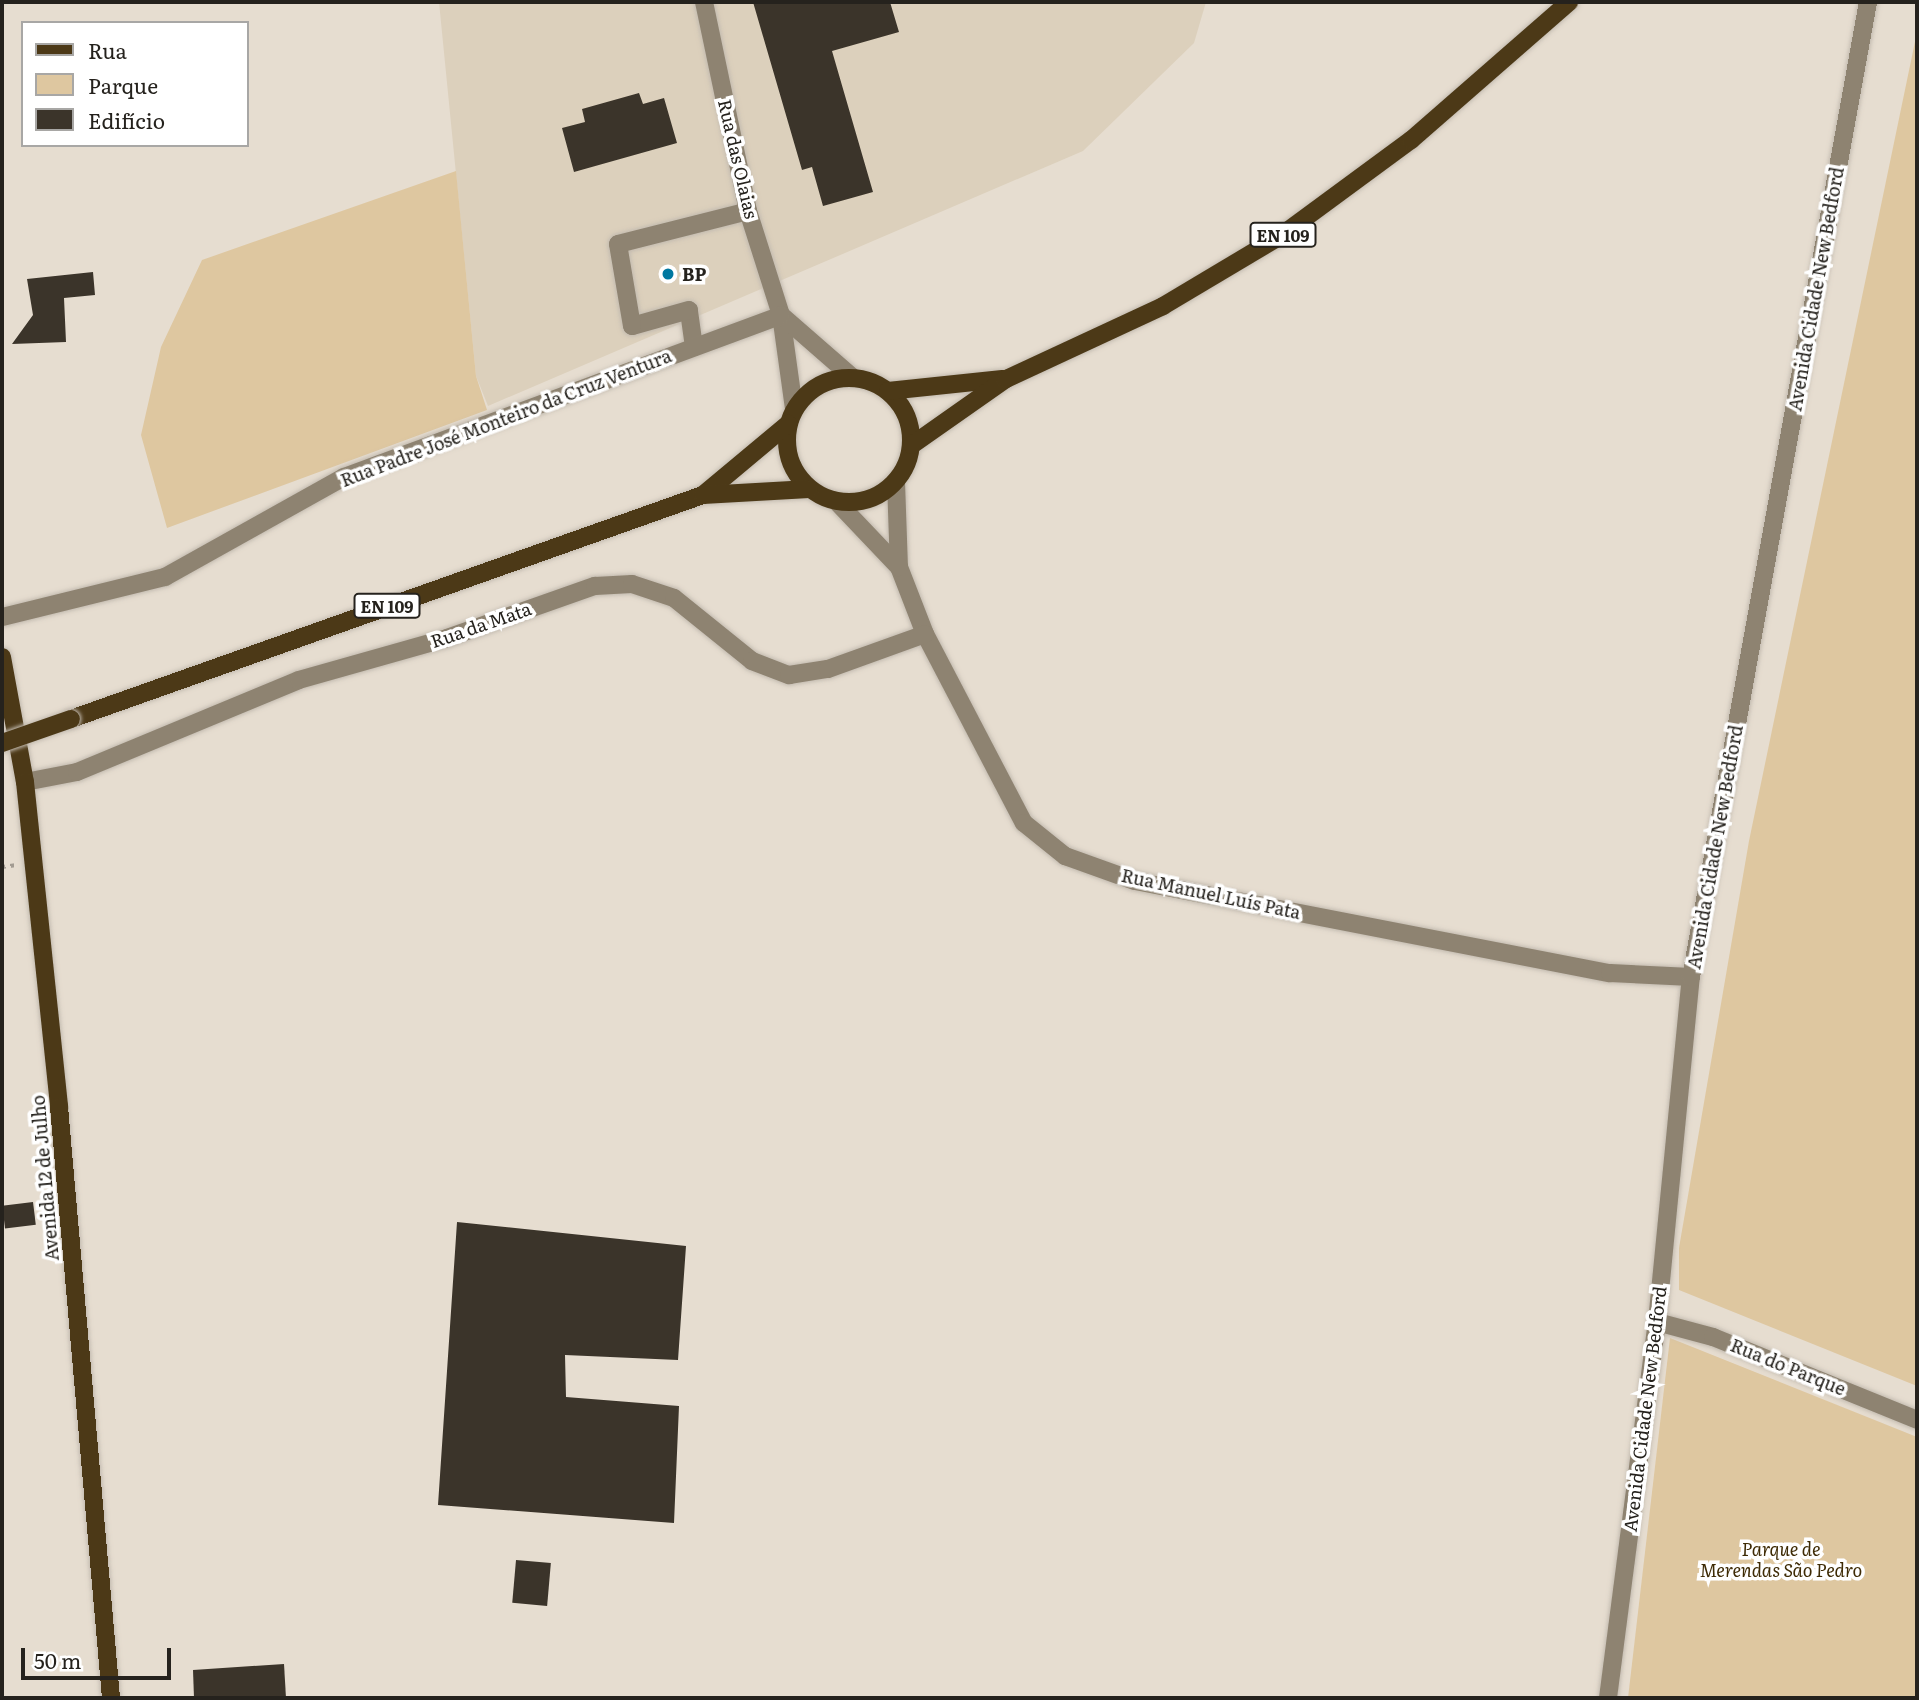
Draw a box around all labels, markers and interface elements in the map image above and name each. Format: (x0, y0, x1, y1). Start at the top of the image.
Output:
legend (21, 21, 248, 147)
text: Rua (88, 34, 127, 65)
text: Parque (88, 69, 158, 100)
street label: Rua das Olaias (714, 97, 762, 221)
text: Edifício (88, 104, 165, 135)
street label: Avenida Cidade New Bedford (1784, 165, 1848, 413)
road number: EN 109 (1248, 222, 1318, 247)
place label: BP (682, 263, 706, 285)
marker: BP (660, 266, 676, 282)
street label: Rua Padre José Monteiro da Cruz Ventura (338, 345, 674, 491)
road number: EN 109 (352, 594, 422, 618)
street label: Rua da Mata (428, 598, 534, 652)
street label: Avenida Cidade New Bedford (1683, 723, 1747, 971)
street label: Rua Manuel Luís Pata (1119, 864, 1303, 924)
street label: Avenida 12 de Julho (27, 1094, 63, 1262)
street label: Avenida Cidade New Bedford (1619, 1285, 1671, 1533)
street label: Rua do Parque (1727, 1334, 1849, 1400)
park label: Parque de Merendas São Pedro (1700, 1539, 1862, 1582)
scale bar (24, 1634, 175, 1678)
text: 50 m (34, 1644, 81, 1675)

